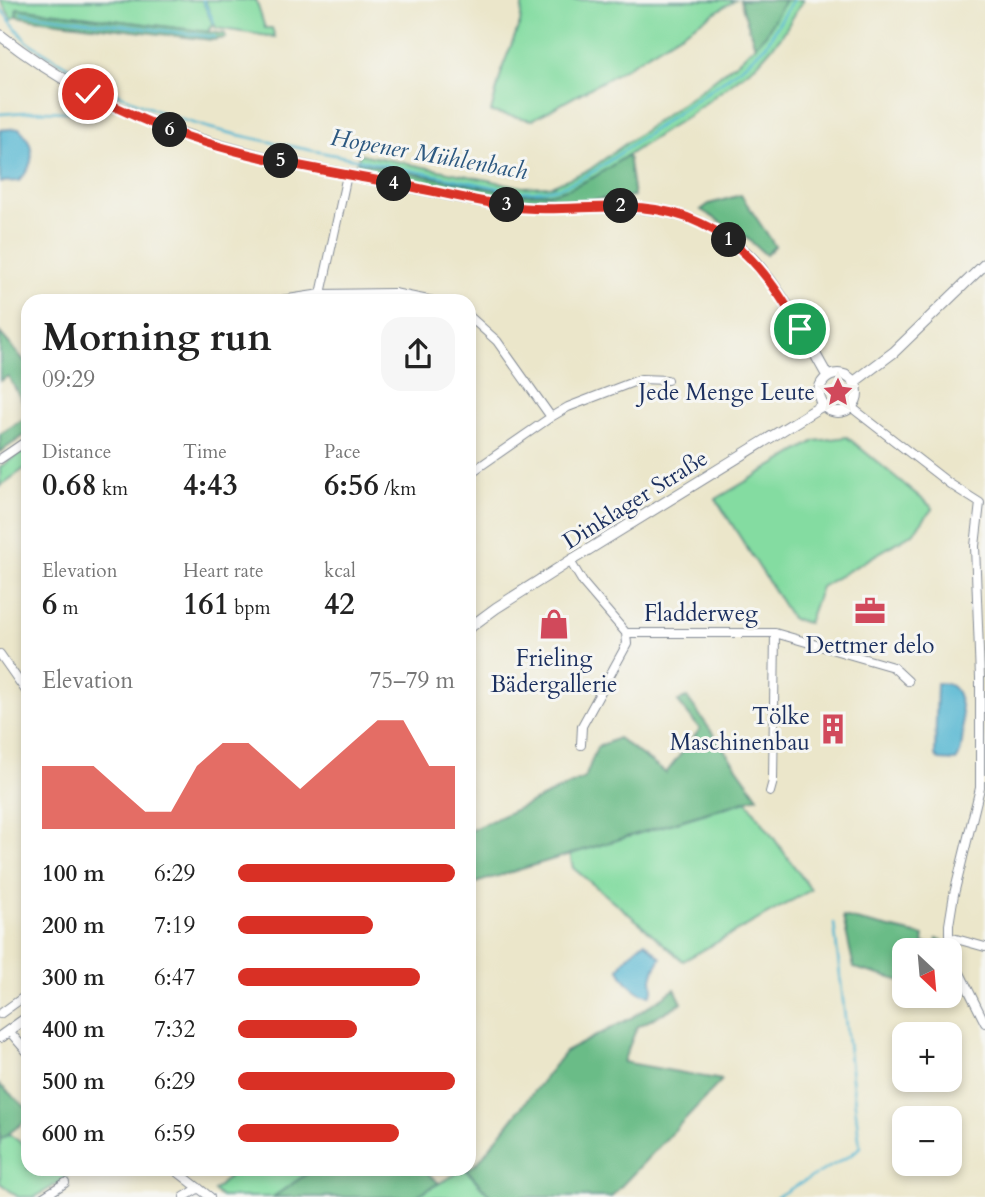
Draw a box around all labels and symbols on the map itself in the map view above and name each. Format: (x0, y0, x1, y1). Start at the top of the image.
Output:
pin (58, 64, 118, 124)
pin: 6 (152, 113, 188, 148)
water label: Hopener Mühlenbach (328, 121, 530, 188)
pin: 5 (264, 144, 298, 178)
pin: 4 (376, 166, 412, 202)
pin: 3 (490, 188, 524, 222)
pin: 2 (604, 188, 638, 224)
pin: 1 (712, 222, 746, 258)
pin (770, 299, 830, 359)
place icon: Jede Menge Leute (821, 375, 855, 409)
place label: Jede Menge Leute (636, 377, 815, 408)
street label: Dinklager Straße (557, 442, 714, 556)
office icon: Dettmer delo (853, 594, 887, 628)
street label: Fladderweg (644, 598, 758, 629)
shop icon: Frieling Bädergallerie (537, 607, 571, 641)
place label: Dettmer delo (805, 630, 935, 661)
place label: Frieling Bädergallerie (490, 643, 618, 700)
place label: Tölke Maschinenbau (670, 701, 810, 758)
building icon: Tölke Maschinenbau (816, 712, 850, 746)
north arrow (892, 938, 962, 1008)

